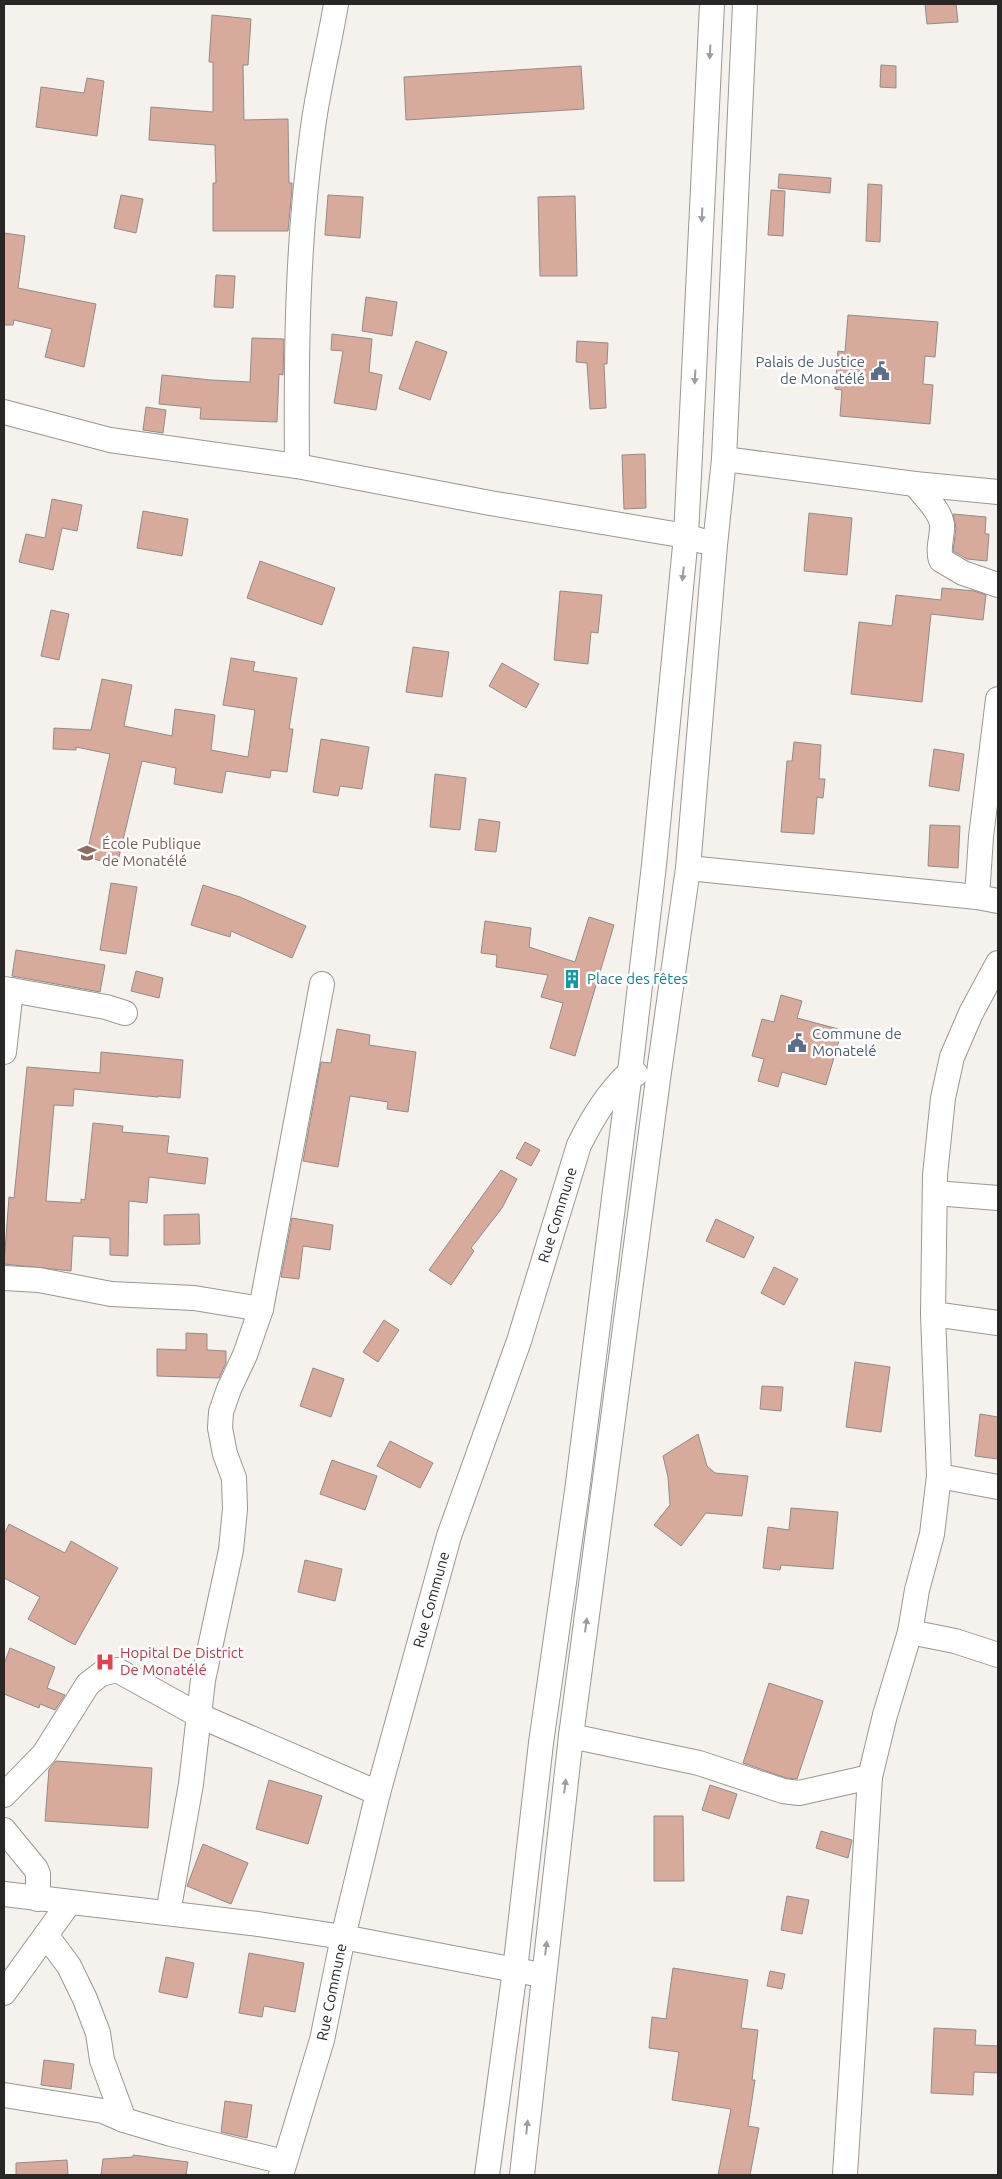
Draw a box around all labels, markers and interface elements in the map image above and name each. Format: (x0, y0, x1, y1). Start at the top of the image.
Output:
one-way arrow (705, 45, 713, 61)
one-way arrow (698, 207, 706, 223)
place label: Palais de Justice de Monatélé (755, 353, 865, 387)
public building icon: Palais de Justice de Monatélé (869, 360, 891, 382)
one-way arrow (690, 369, 698, 385)
one-way arrow (679, 566, 687, 582)
place label: École Publique de Monatélé (102, 835, 201, 869)
school or university icon: École Publique de Monatélé (76, 842, 98, 864)
building icon: Place des fêtes (561, 968, 583, 990)
place label: Place des fêtes (587, 970, 688, 987)
place label: Commune de Monatelé (812, 1025, 902, 1059)
public building icon: Commune de Monatelé (786, 1032, 808, 1054)
street label: Rue Commune (534, 1165, 580, 1265)
street label: Rue Commune (410, 1550, 452, 1649)
one-way arrow (582, 1617, 590, 1633)
place label: Hopital De District De Monatélé (120, 1644, 244, 1678)
hospital icon: Hopital De District De Monatélé (94, 1651, 116, 1673)
one-way arrow (561, 1778, 569, 1794)
one-way arrow (542, 1939, 550, 1955)
street label: Rue Commune (313, 1942, 349, 2042)
one-way arrow (523, 2118, 531, 2134)

